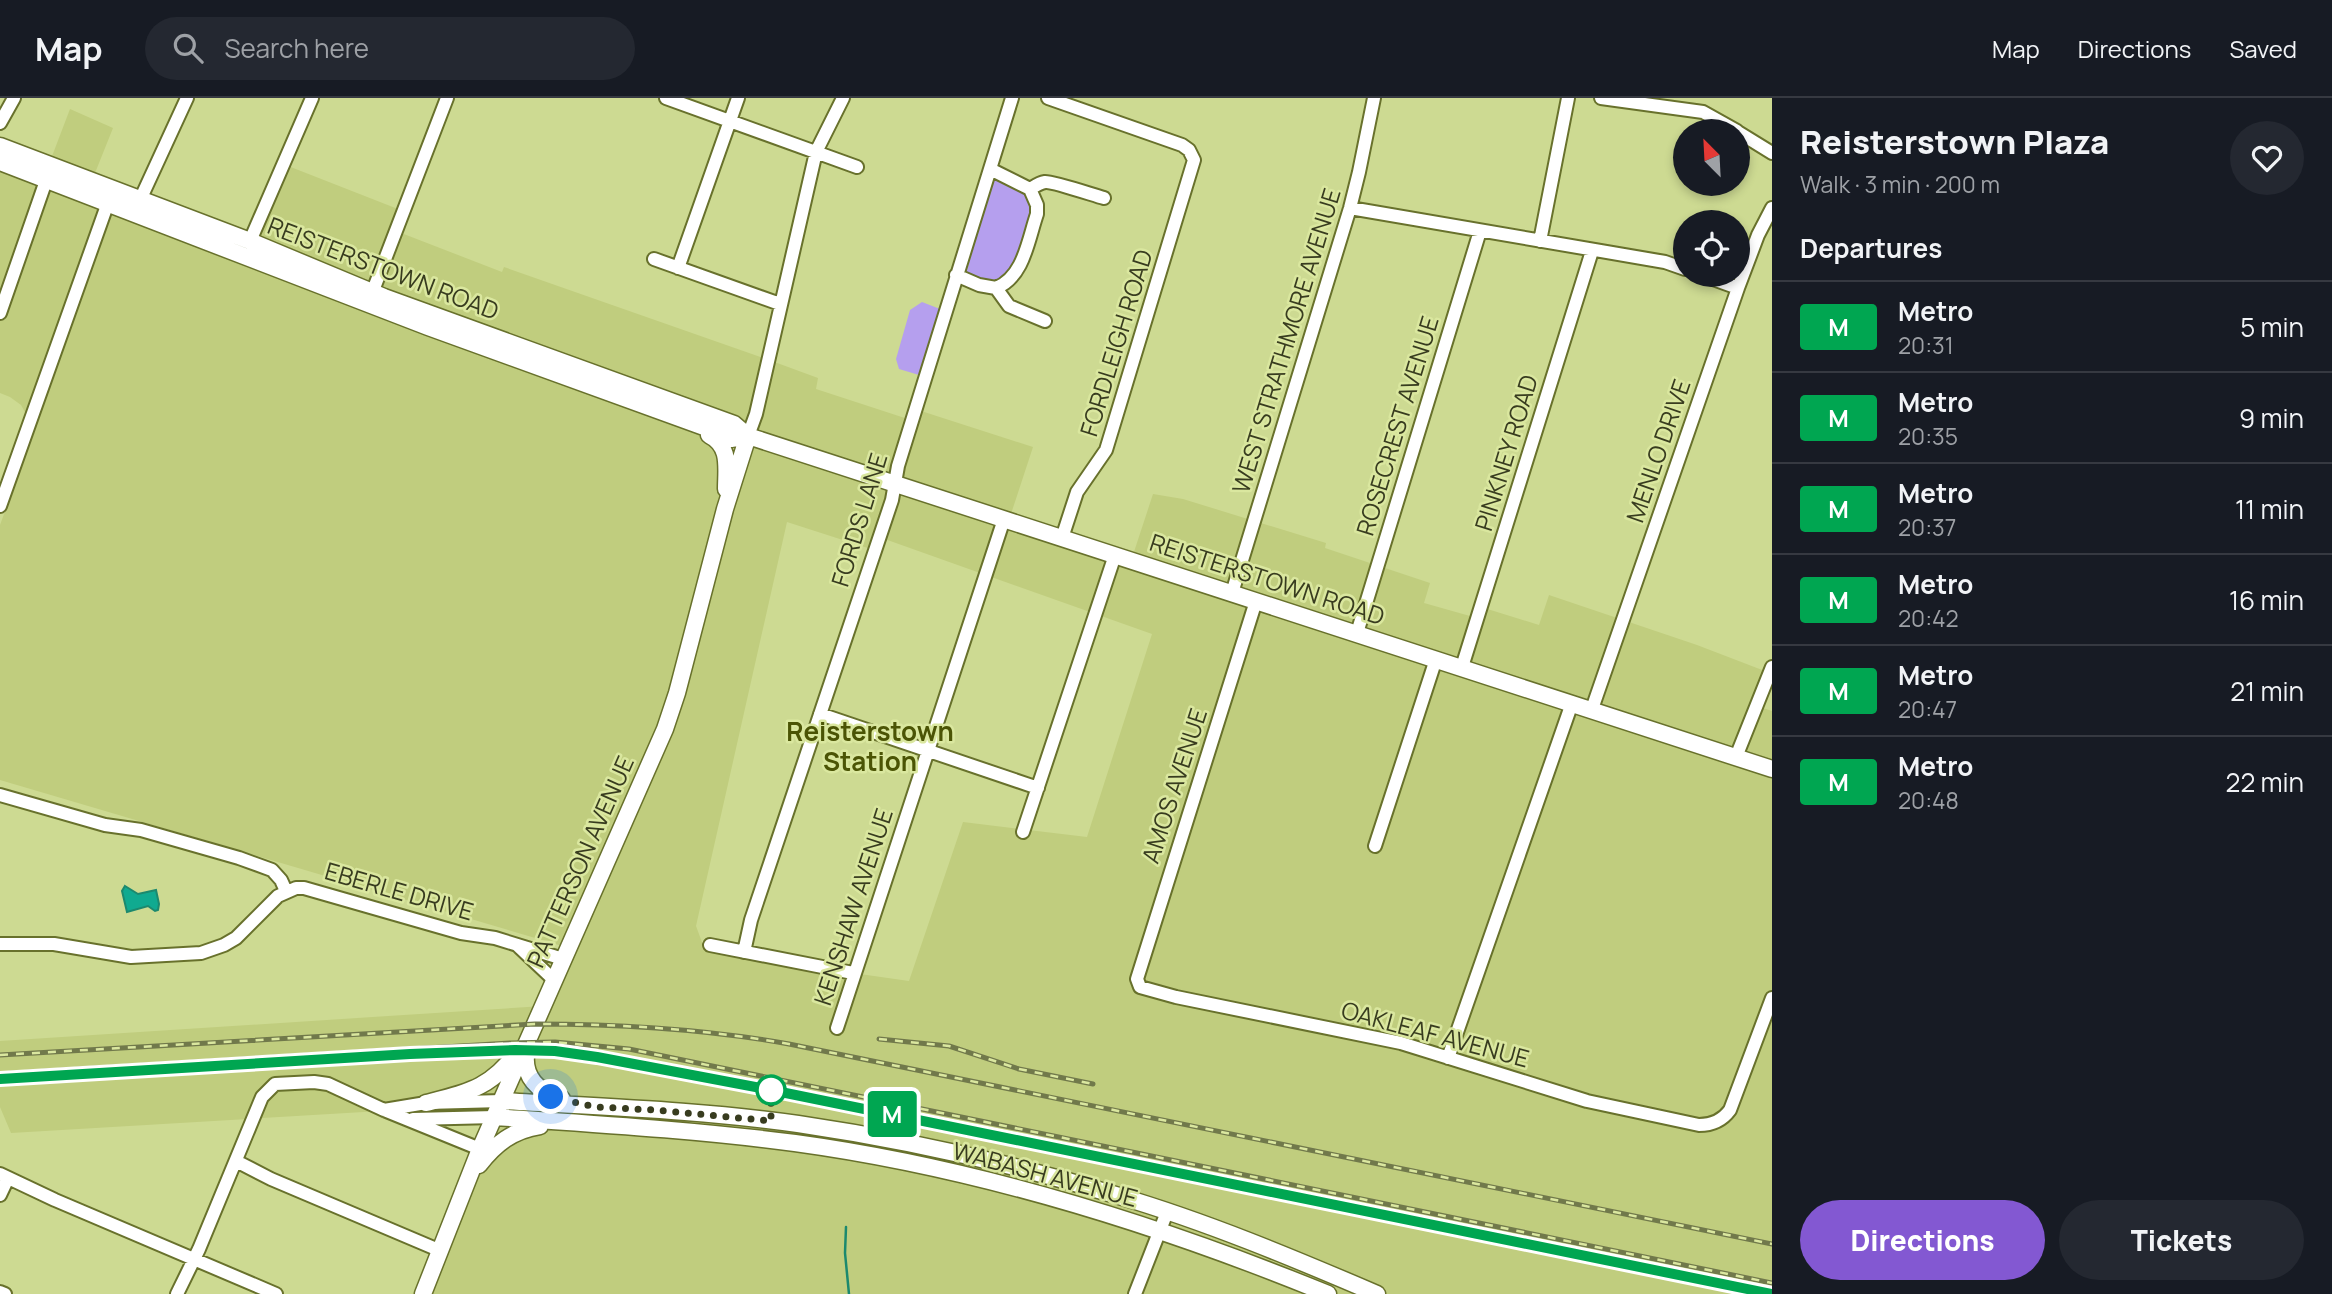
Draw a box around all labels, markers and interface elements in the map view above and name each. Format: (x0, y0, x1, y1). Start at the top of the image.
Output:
search box (145, 17, 635, 80)
text: Map (35, 26, 103, 71)
icon: search (169, 29, 207, 67)
text: Search here (225, 30, 369, 66)
text: Map (1992, 32, 2040, 65)
text: Directions (2078, 32, 2191, 65)
text: Saved (2229, 32, 2297, 65)
north arrow (1673, 119, 1750, 196)
map controls (1673, 119, 1750, 287)
text: Reisterstown Plaza (1800, 119, 2109, 164)
button: heart (2230, 121, 2304, 195)
text: Walk · 3 min · 200 m (1800, 168, 2000, 200)
street label: WEST STRATHMORE AVENUE (1223, 184, 1348, 497)
street label: REISTERSTOWN ROAD (263, 208, 504, 327)
button: locate (1673, 210, 1750, 287)
text: Departures (1800, 230, 1942, 266)
street label: FORDLEIGH ROAD (1071, 245, 1160, 440)
text: Metro (1898, 293, 1973, 329)
text: 5 min (2240, 309, 2304, 345)
text: M (1828, 310, 1849, 343)
street label: ROSECREST AVENUE (1348, 312, 1446, 539)
text: 20:31 (1898, 329, 1954, 361)
street label: PINKNEY ROAD (1466, 371, 1545, 535)
street label: MENLO DRIVE (1618, 375, 1697, 526)
text: Metro (1898, 384, 1973, 420)
text: 9 min (2239, 400, 2304, 436)
text: M (1828, 401, 1849, 434)
text: 20:35 (1898, 420, 1958, 452)
street label: FORDS LANE (823, 449, 894, 590)
text: Metro (1898, 475, 1973, 511)
text: 11 min (2235, 491, 2304, 527)
text: M (1828, 492, 1849, 525)
text: 20:37 (1898, 511, 1956, 543)
street label: REISTERSTOWN ROAD (1146, 525, 1389, 632)
text: Metro (1898, 566, 1973, 602)
text: 16 min (2229, 582, 2304, 618)
text: M (1828, 583, 1849, 616)
text: 20:42 (1898, 602, 1959, 634)
text: Metro (1898, 657, 1973, 693)
text: 21 min (2230, 673, 2304, 709)
text: M (1828, 674, 1849, 707)
text: 20:47 (1898, 693, 1957, 725)
street label: AMOS AVENUE (1133, 704, 1214, 867)
district label: Reisterstown Station (786, 713, 954, 779)
text: Metro (1898, 748, 1973, 784)
street label: PATTERSON AVENUE (518, 751, 641, 972)
text: 22 min (2226, 764, 2304, 800)
text: M (1828, 765, 1849, 798)
text: 20:48 (1898, 784, 1959, 816)
street label: KENSHAW AVENUE (805, 804, 900, 1009)
street label: EBERLE DRIVE (321, 854, 477, 927)
street label: OAKLEAF AVENUE (1338, 993, 1533, 1074)
unlabelled marker (756, 1075, 786, 1105)
your location (533, 1079, 568, 1114)
line badge: M (869, 1091, 915, 1137)
text: M (882, 1097, 902, 1130)
street label: WABASH AVENUE (949, 1133, 1141, 1214)
button: Directions (1800, 1200, 2045, 1280)
button: Tickets (2059, 1200, 2304, 1280)

